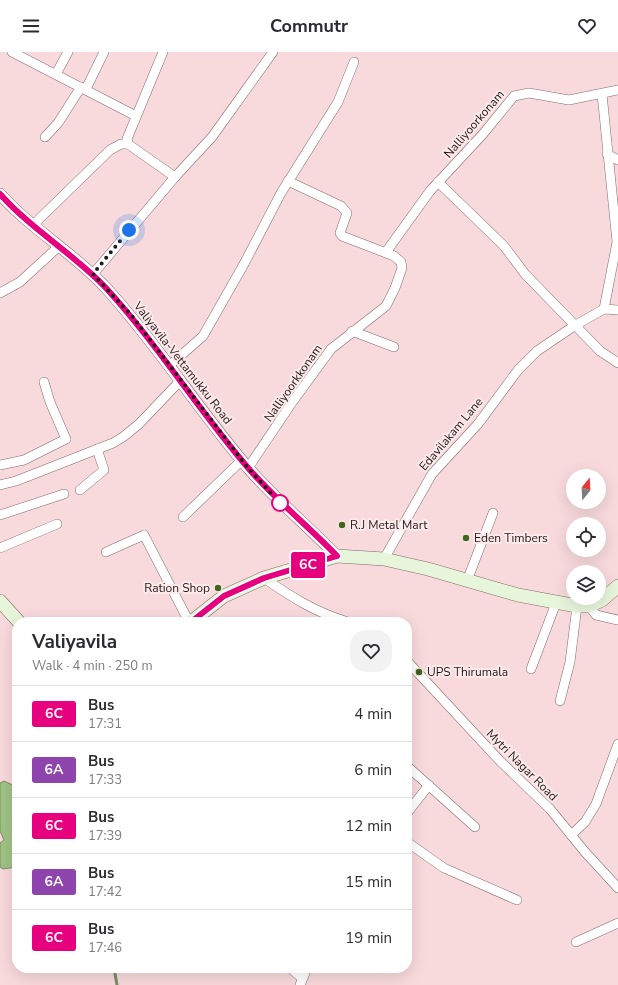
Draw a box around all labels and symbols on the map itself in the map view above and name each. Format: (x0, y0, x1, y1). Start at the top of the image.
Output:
street label: Nalliyoorkonam (440, 87, 508, 161)
your location (119, 220, 139, 240)
street label: Valiyavila-Vettamukku Road (130, 298, 236, 428)
street label: Nalliyoorkkonam (260, 341, 326, 425)
street label: Edavilakam Lane (416, 394, 486, 474)
north arrow (566, 469, 606, 509)
unlabelled marker (271, 494, 289, 512)
place label: R.J Metal Mart (350, 517, 428, 533)
marker: R.J Metal Mart (337, 520, 347, 530)
place label: Eden Timbers (474, 530, 548, 546)
marker: Eden Timbers (461, 533, 471, 543)
line badge: 6C (290, 552, 326, 578)
place label: Ration Shop (144, 580, 210, 596)
marker: Ration Shop (213, 583, 223, 593)
place label: UPS Thirumala (427, 664, 508, 680)
marker: UPS Thirumala (414, 667, 424, 677)
street label: Mytri Nagar Road (483, 726, 561, 804)

